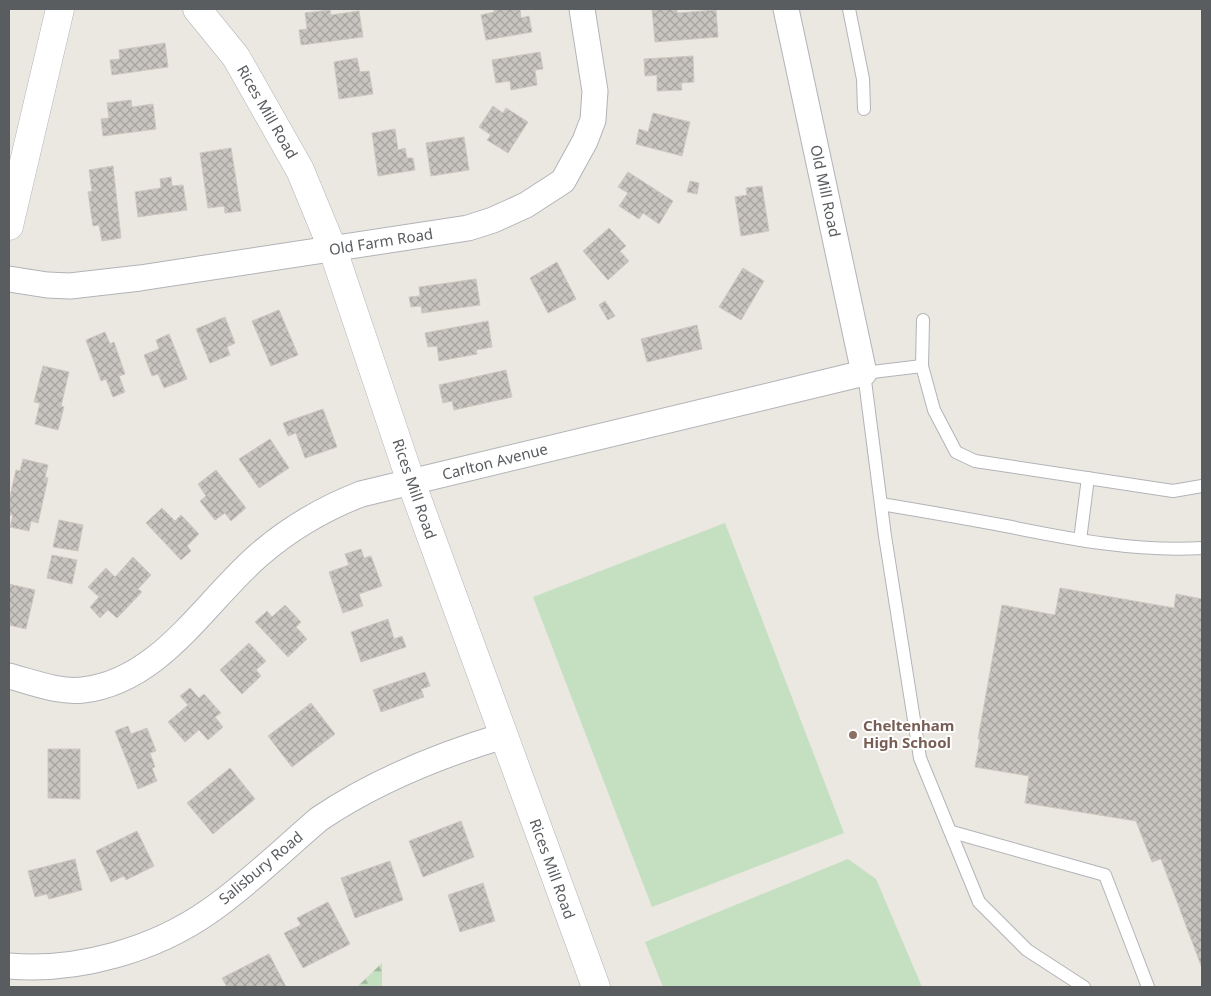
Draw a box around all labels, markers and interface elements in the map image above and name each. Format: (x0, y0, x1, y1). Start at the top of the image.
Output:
street label: Rices Mill Road (233, 61, 303, 162)
street label: Old Mill Road (806, 143, 846, 239)
street label: Old Farm Road (327, 223, 434, 259)
street label: Rices Mill Road (388, 436, 442, 542)
street label: Carlton Avenue (440, 438, 550, 484)
place label: Cheltenham High School (863, 715, 954, 752)
marker: Cheltenham High School (847, 729, 859, 741)
street label: Rices Mill Road (526, 816, 580, 921)
street label: Salisbury Road (214, 826, 307, 908)

